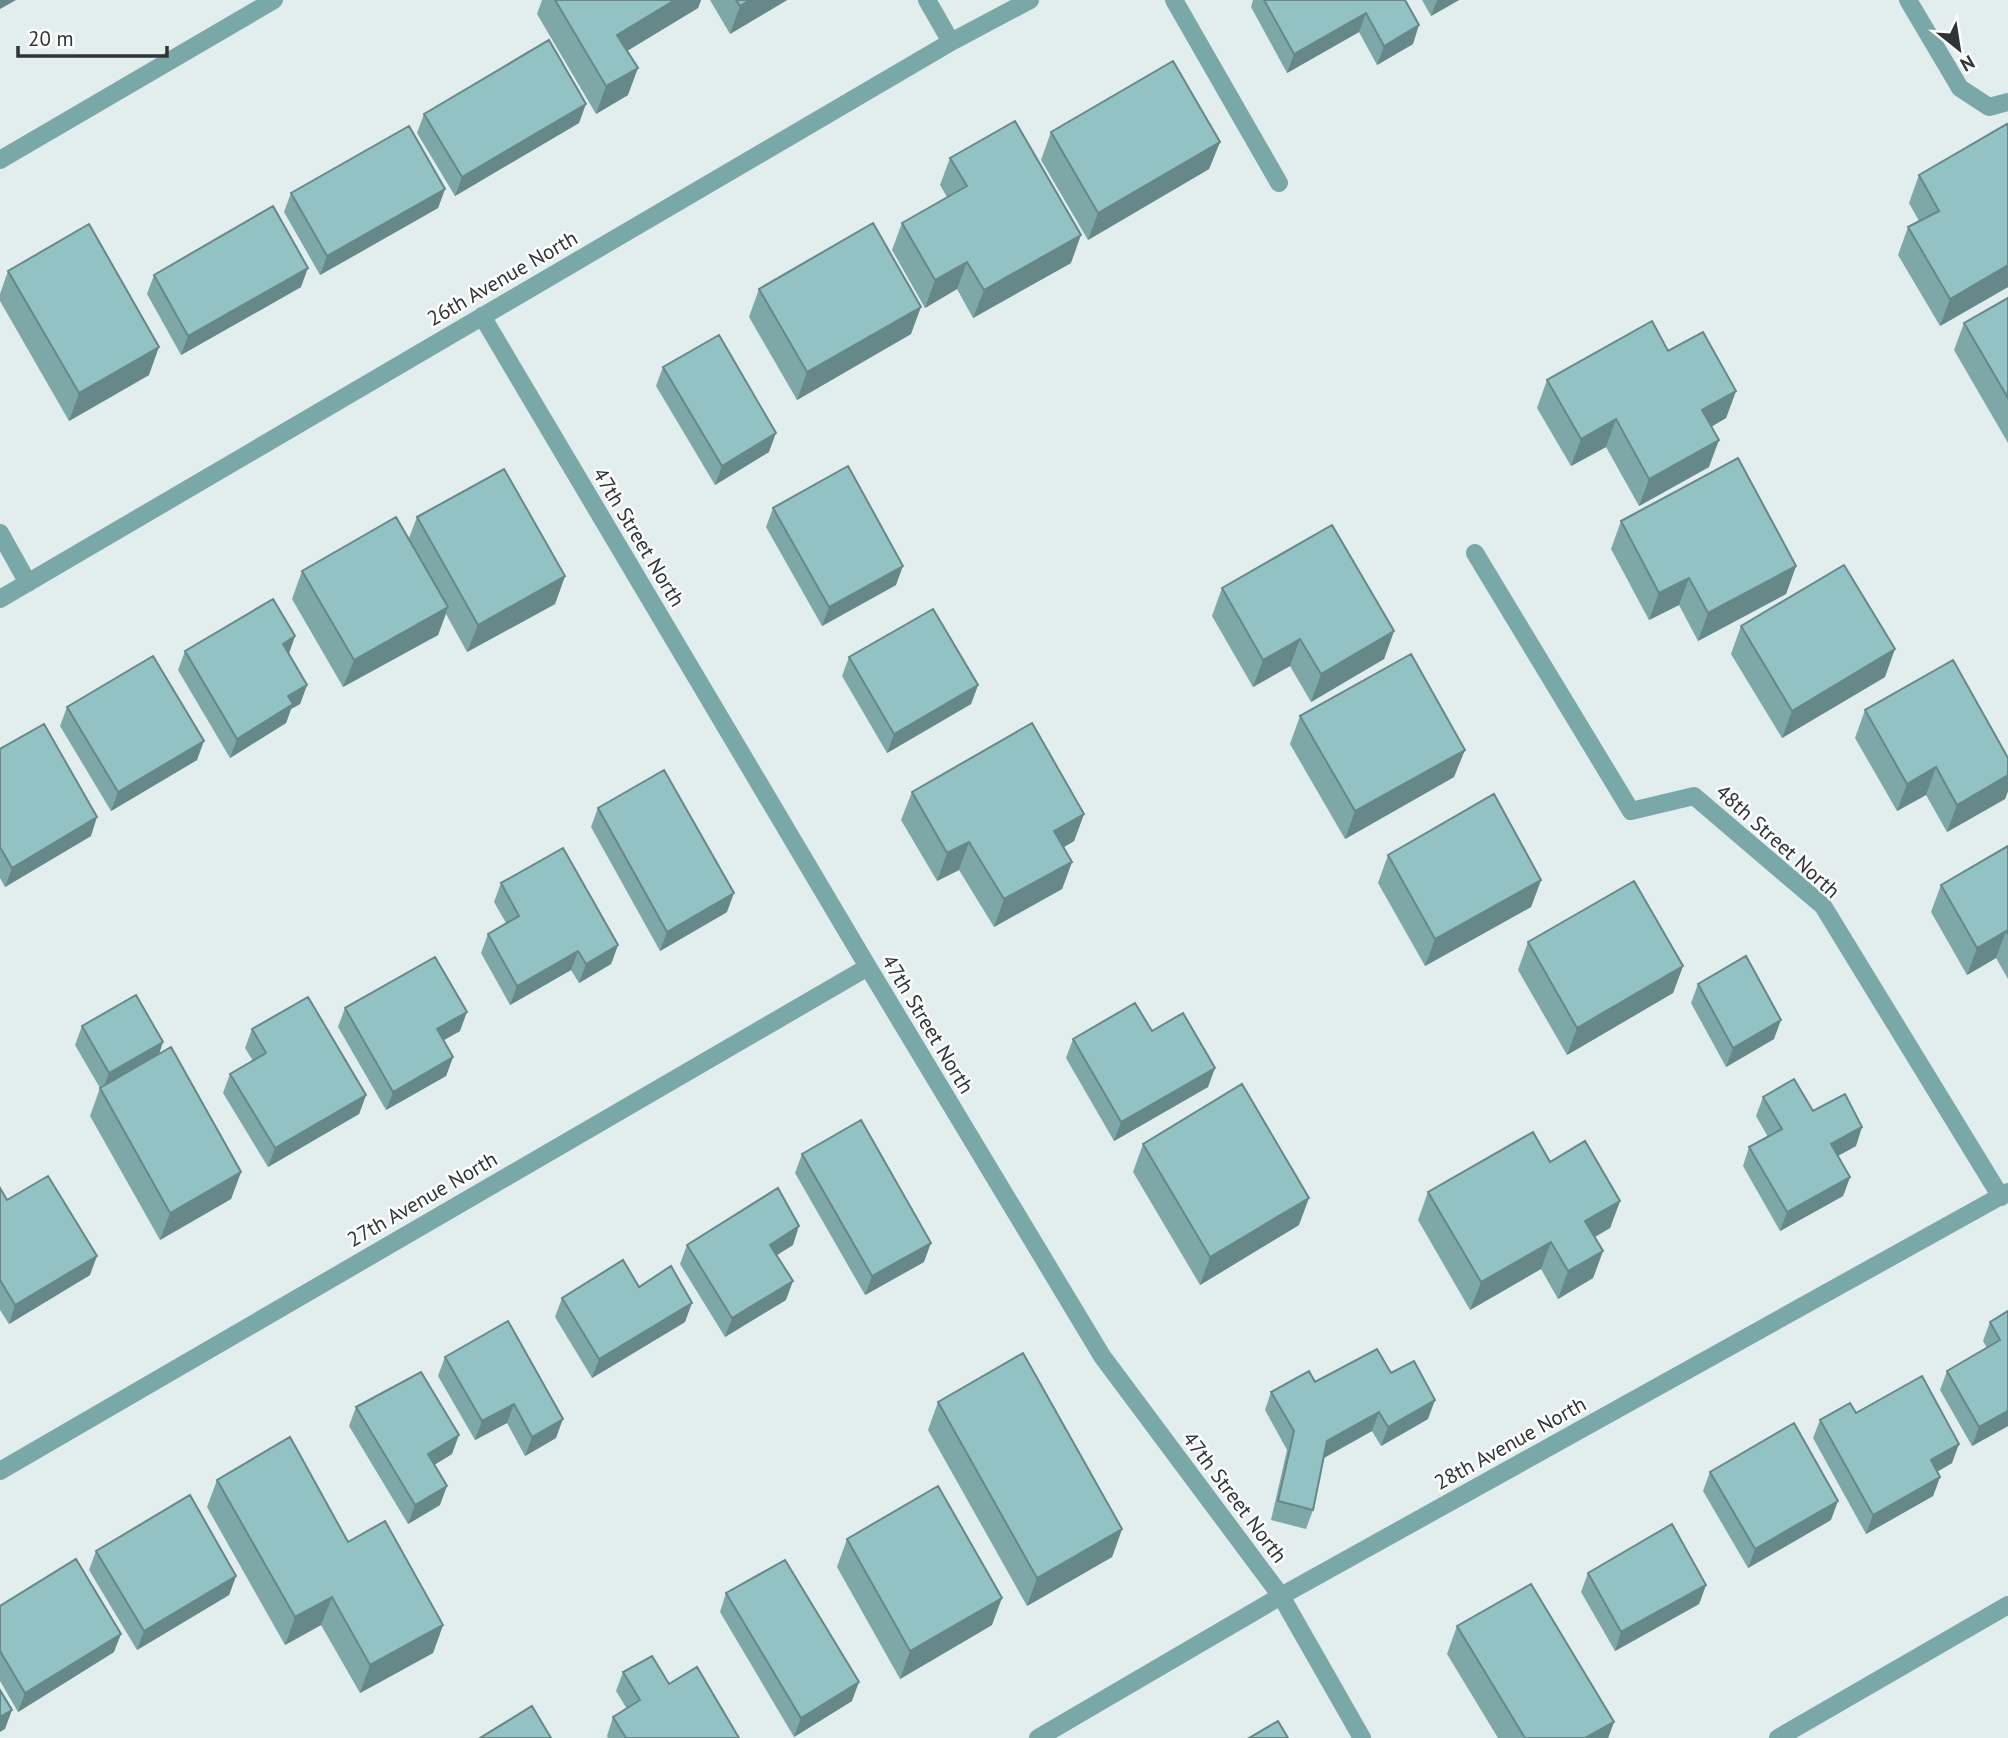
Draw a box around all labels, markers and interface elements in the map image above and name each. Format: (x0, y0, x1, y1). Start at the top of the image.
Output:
scale bar (18, 14, 166, 58)
north arrow (1924, 14, 1994, 84)
text: 20 m (28, 25, 74, 52)
text: N (1956, 50, 1979, 77)
street label: 26th Avenue North (422, 224, 582, 332)
street label: 47th Street North (587, 462, 691, 612)
street label: 48th Street North (1710, 778, 1846, 904)
street label: 47th Street North (876, 949, 980, 1099)
street label: 27th Avenue North (342, 1145, 502, 1253)
street label: 28th Avenue North (1429, 1390, 1591, 1496)
street label: 47th Street North (1177, 1426, 1293, 1568)

